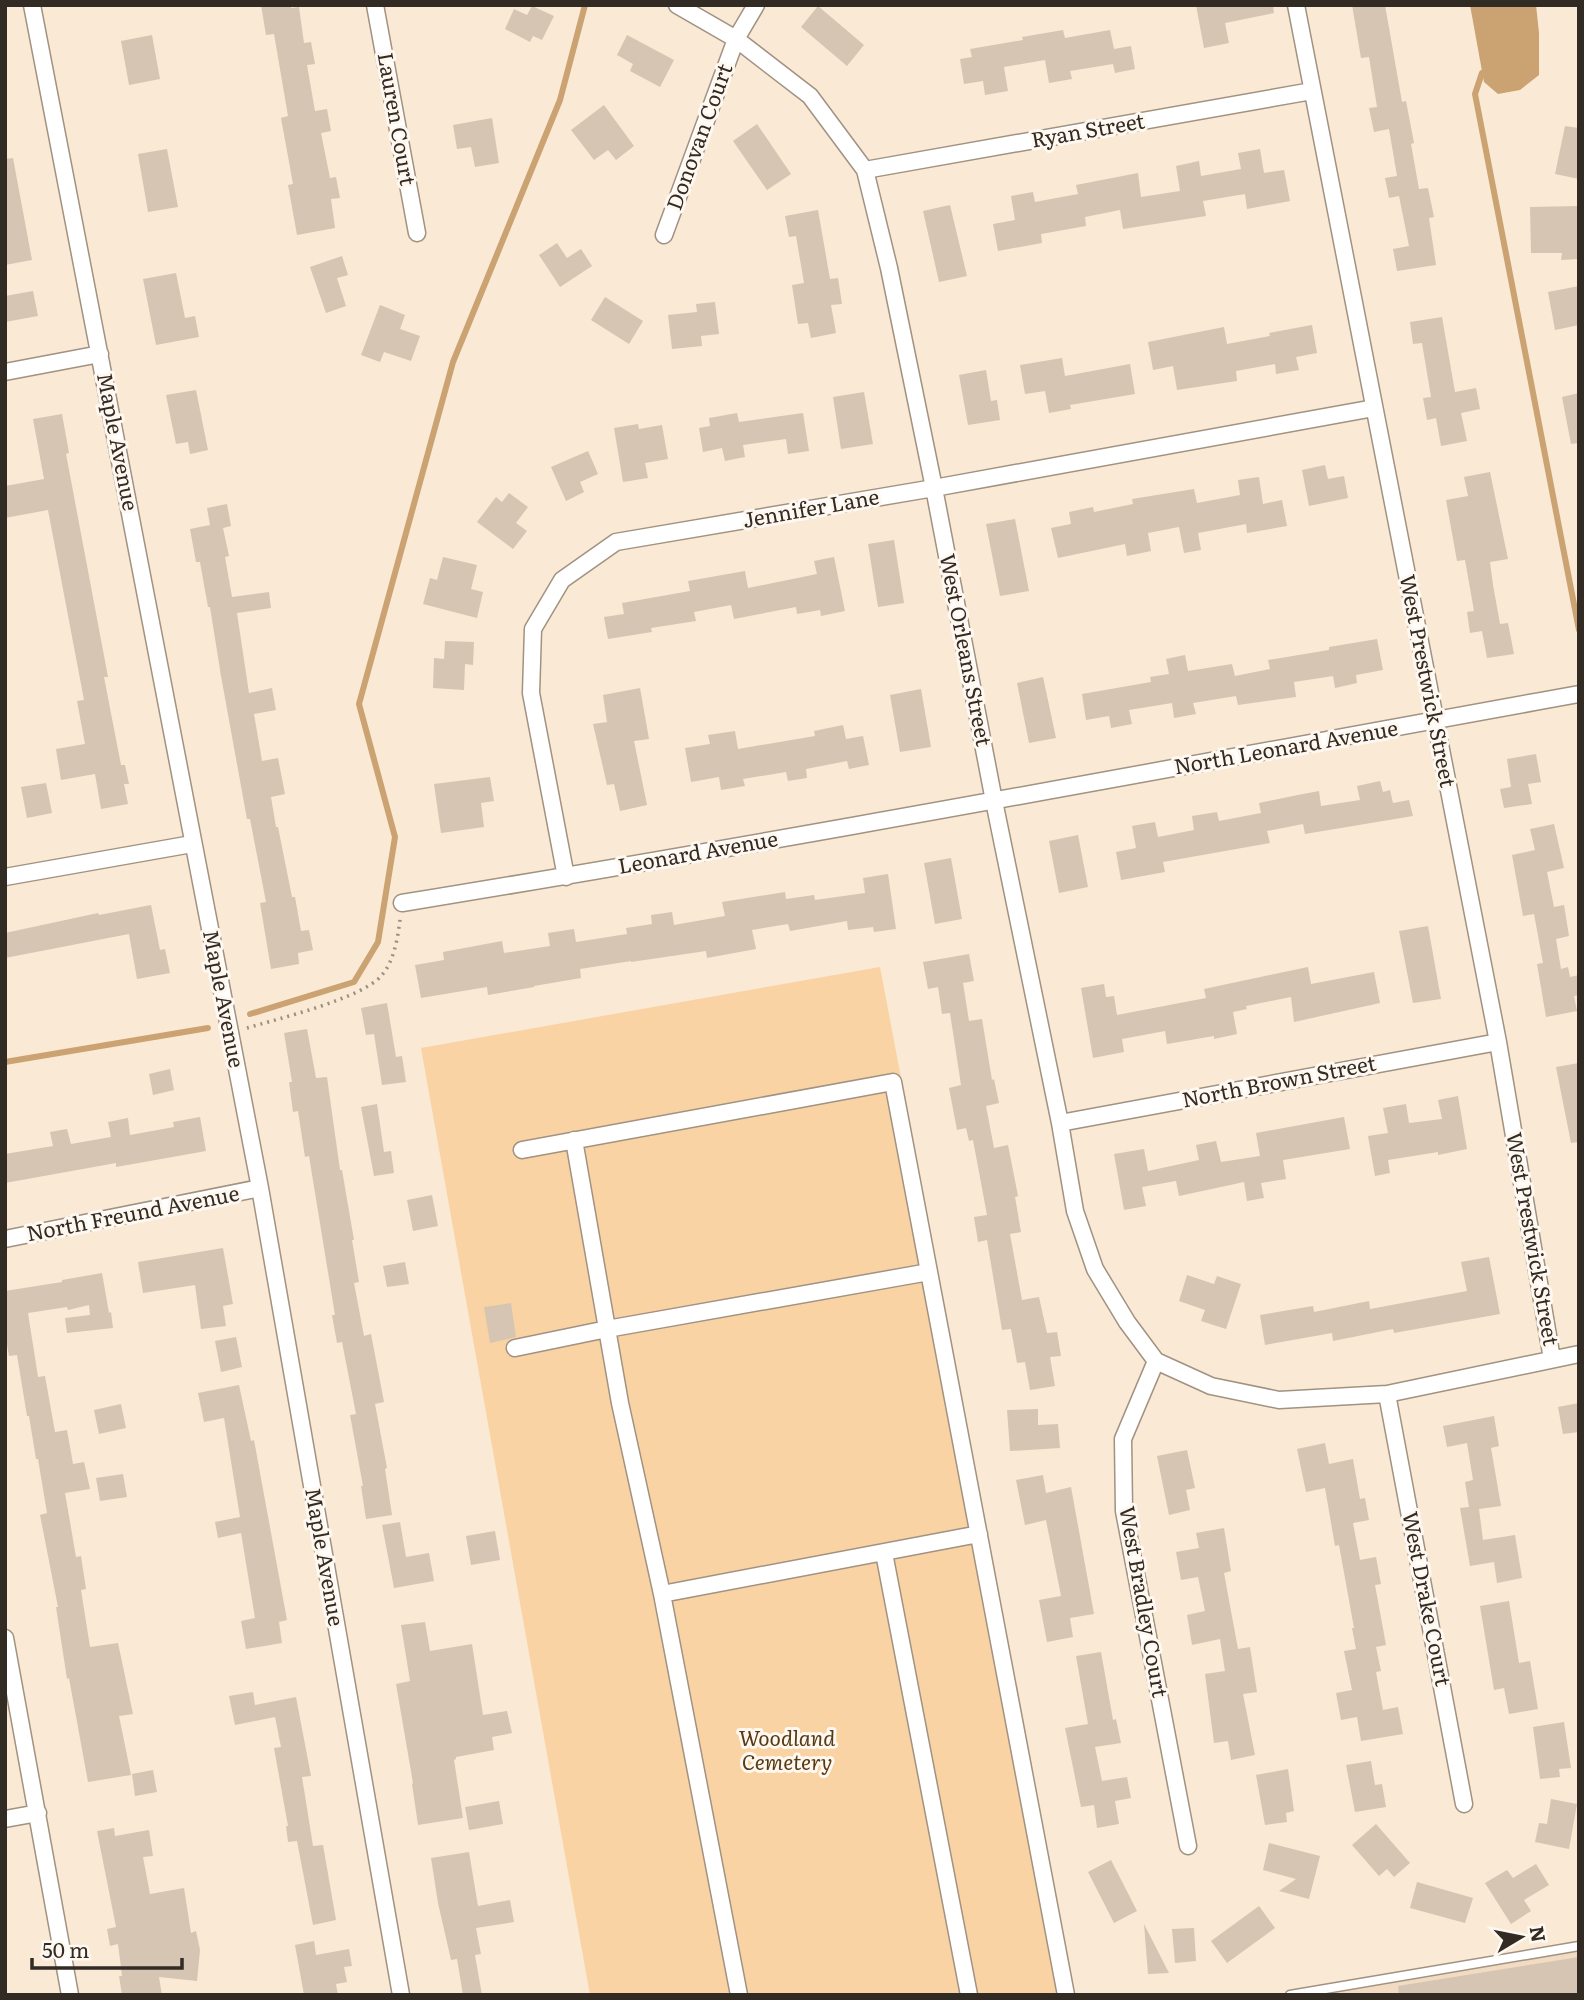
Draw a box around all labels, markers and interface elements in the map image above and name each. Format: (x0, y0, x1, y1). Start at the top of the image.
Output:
street label: Lauren Court (372, 50, 426, 188)
street label: Donovan Court (657, 58, 739, 214)
street label: Ryan Street (1028, 103, 1147, 154)
street label: Maple Avenue (91, 370, 148, 513)
street label: Jennifer Lane (740, 479, 881, 534)
street label: West Orleans Street (934, 551, 1001, 749)
street label: West Prestwick Street (1394, 571, 1465, 790)
street label: North Leonard Avenue (1171, 711, 1400, 781)
street label: Leonard Avenue (615, 821, 780, 880)
street label: Maple Avenue (197, 927, 254, 1070)
street label: North Brown Street (1179, 1045, 1379, 1114)
street label: West Prestwick Street (1500, 1129, 1569, 1348)
street label: North Freund Avenue (24, 1176, 242, 1247)
street label: Maple Avenue (299, 1485, 354, 1628)
street label: West Bradley Court (1113, 1503, 1178, 1700)
street label: West Drake Court (1396, 1509, 1461, 1689)
park label: Woodland Cemetery (739, 1721, 835, 1776)
north arrow (1486, 1902, 1556, 1972)
text: N (1524, 1924, 1554, 1944)
scale bar (32, 1926, 182, 1970)
text: 50 m (42, 1933, 89, 1964)

